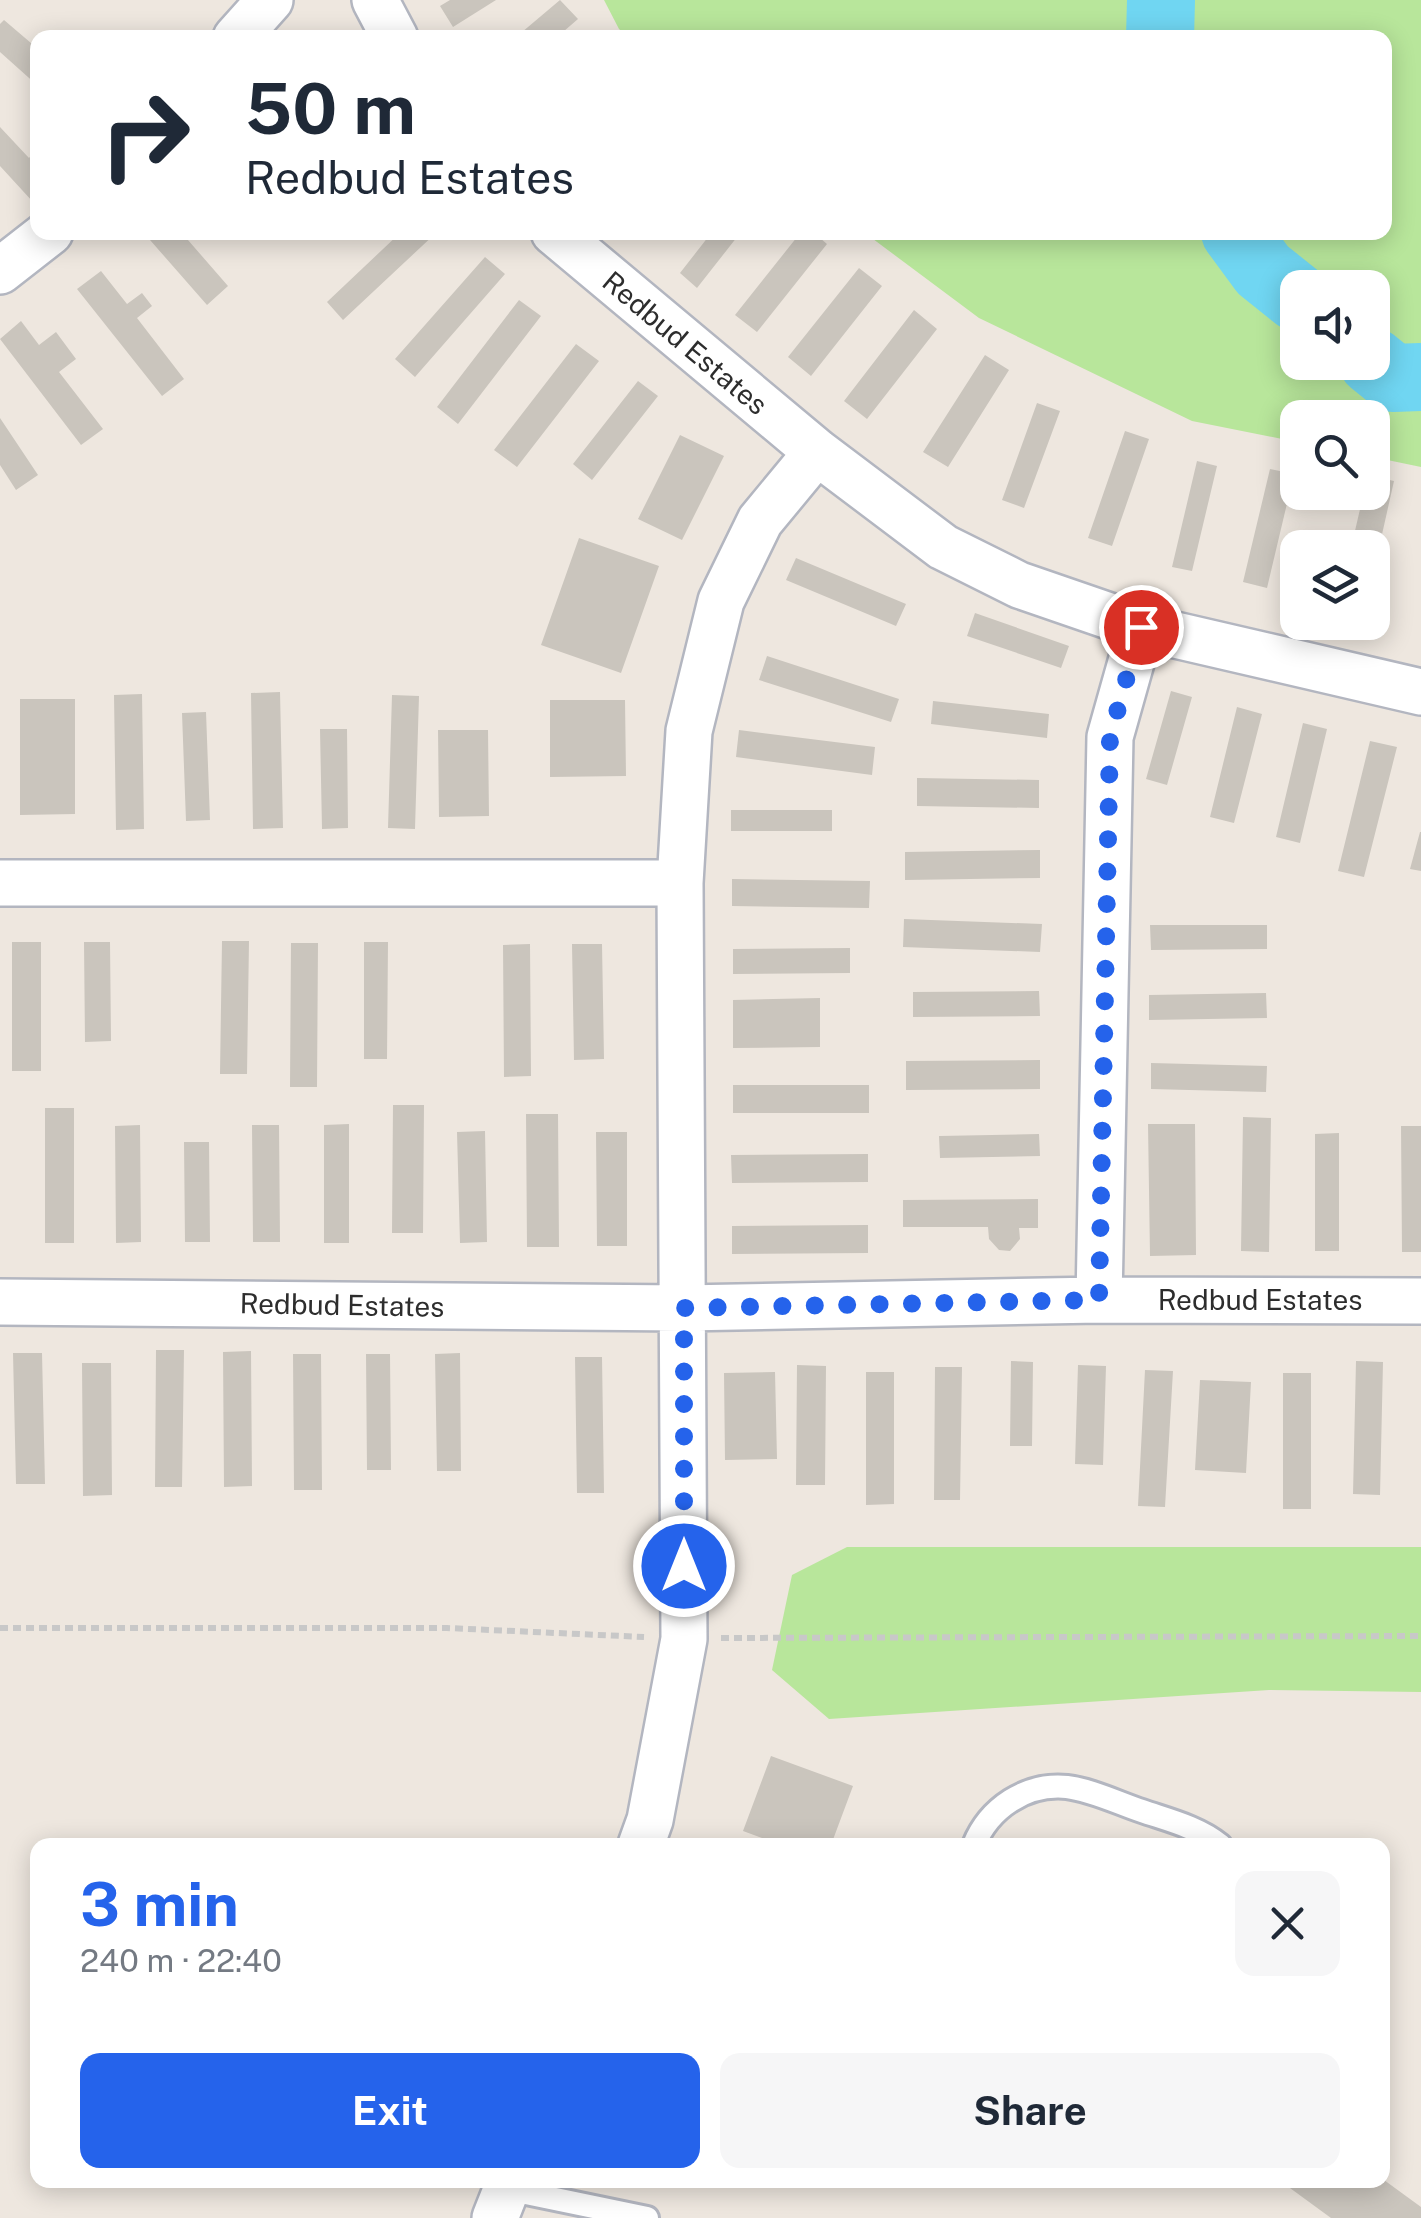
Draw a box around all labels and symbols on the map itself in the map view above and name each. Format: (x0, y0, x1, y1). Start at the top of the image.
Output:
street label: Redbud Estates (596, 264, 774, 421)
pin (1099, 585, 1184, 670)
street label: Redbud Estates (1158, 1283, 1362, 1316)
street label: Redbud Estates (239, 1286, 445, 1323)
position arrow (632, 1514, 736, 1618)

